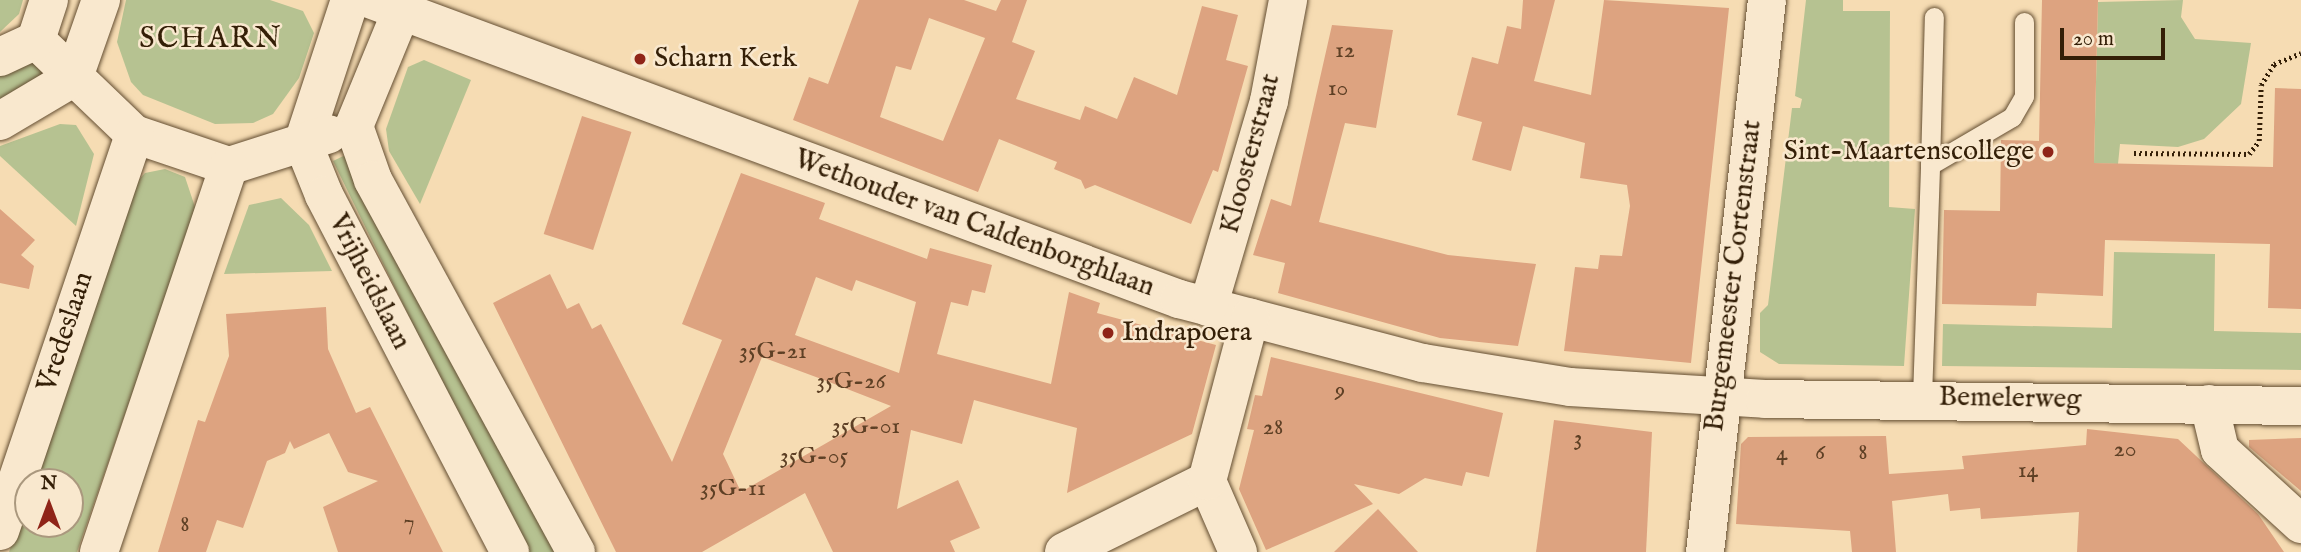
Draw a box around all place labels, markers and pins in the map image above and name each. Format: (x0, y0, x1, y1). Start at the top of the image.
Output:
place label: Scharn Kerk (654, 42, 797, 76)
marker: Scharn Kerk (632, 51, 648, 67)
place label: Sint-Maartenscollege (1784, 135, 2034, 169)
marker: Sint-Maartenscollege (2040, 144, 2056, 160)
place label: Indrapoera (1122, 316, 1252, 350)
marker: Indrapoera (1100, 325, 1116, 341)

